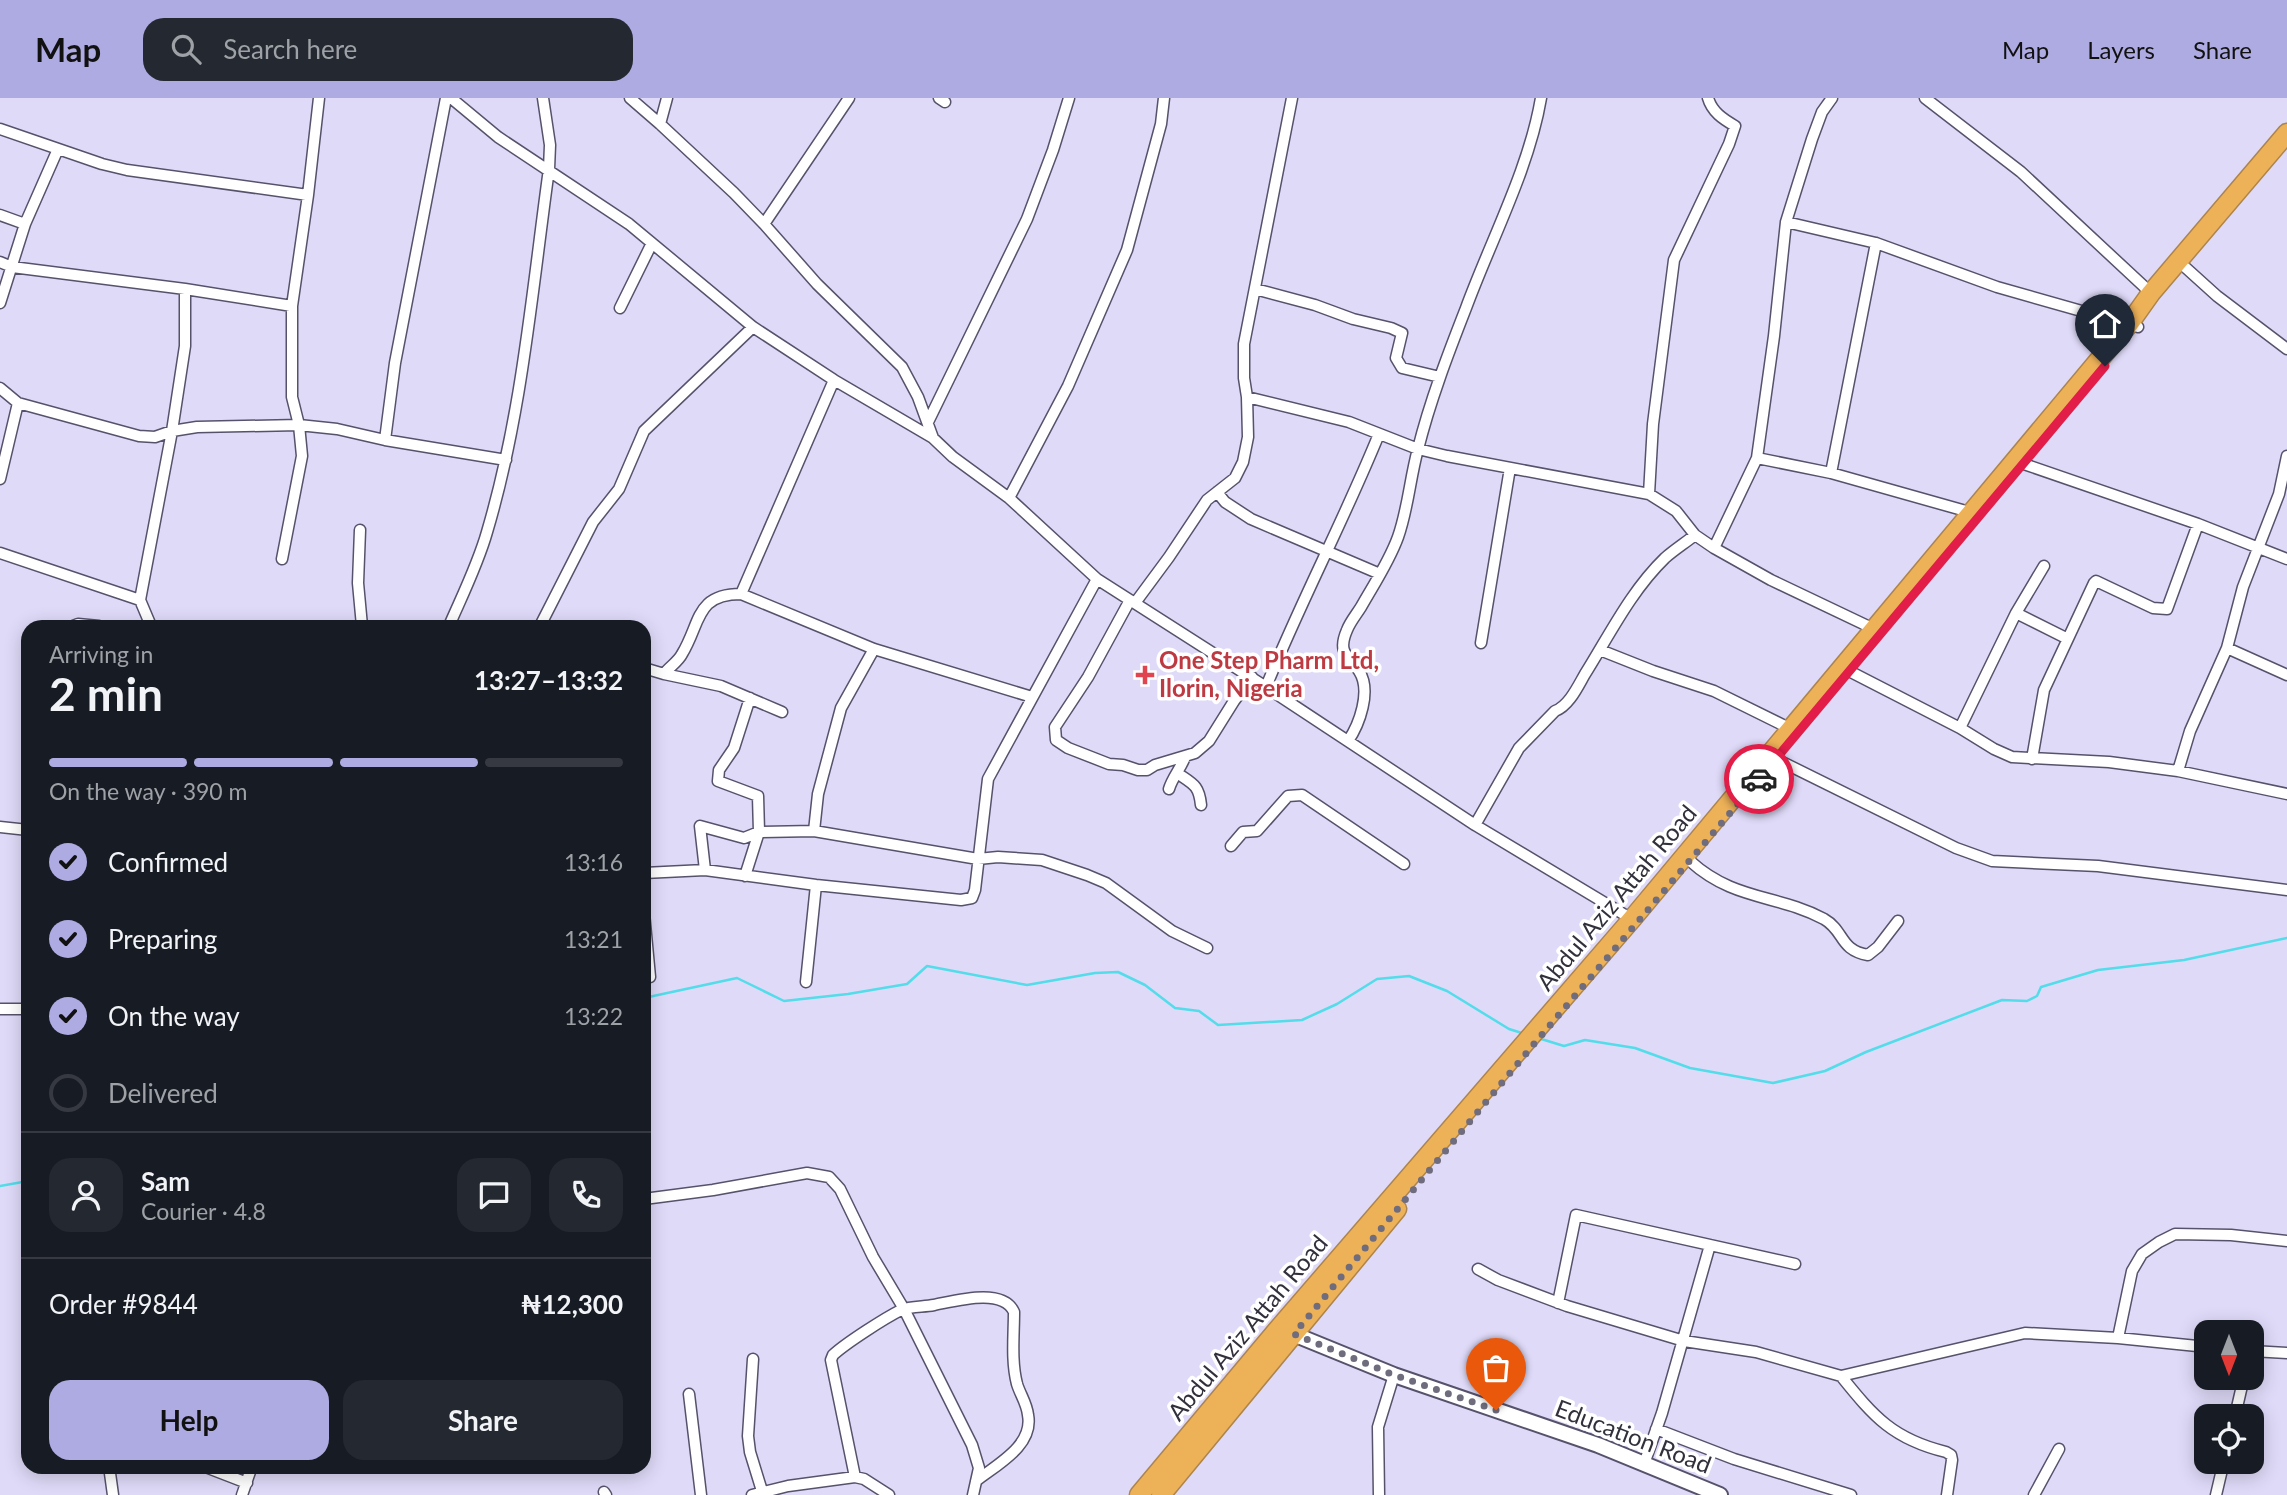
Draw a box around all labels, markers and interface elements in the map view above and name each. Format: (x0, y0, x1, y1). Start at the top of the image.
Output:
search box (143, 18, 633, 81)
text: Map (35, 29, 101, 69)
icon: search (167, 30, 205, 68)
text: Search here (223, 33, 357, 65)
text: Map (2002, 35, 2049, 64)
text: Layers (2087, 35, 2155, 64)
text: Share (2193, 35, 2252, 64)
pin (2075, 294, 2135, 366)
icon: home (2086, 305, 2124, 343)
text: Arriving in (49, 640, 153, 668)
place label: One Step Pharm Ltd, Ilorin, Nigeria (1159, 645, 1379, 702)
text: 13:27–13:32 (474, 664, 623, 696)
text: 2 min (49, 666, 163, 721)
marker: One Step Pharm Ltd, Ilorin, Nigeria (1137, 667, 1153, 683)
courier (1724, 744, 1794, 814)
icon: car (1740, 760, 1778, 798)
text: On the way · 390 m (49, 777, 248, 805)
street label: Abdul Aziz Attah Road (1530, 798, 1702, 996)
icon: check (49, 843, 87, 881)
text: Confirmed (108, 846, 228, 878)
text: 13:16 (564, 848, 623, 876)
icon: check (49, 920, 87, 958)
text: Preparing (108, 923, 217, 955)
text: 13:21 (564, 925, 623, 953)
icon: check (49, 997, 87, 1035)
text: On the way (108, 1000, 240, 1032)
text: 13:22 (564, 1002, 623, 1030)
text: Delivered (108, 1077, 218, 1109)
button: person (49, 1158, 123, 1232)
button: chat (457, 1158, 531, 1232)
button: phone (549, 1158, 623, 1232)
text: Sam (141, 1165, 190, 1197)
text: Courier · 4.8 (141, 1197, 266, 1225)
street label: Abdul Aziz Attah Road (1161, 1228, 1333, 1426)
text: Order #9844 (49, 1288, 198, 1320)
text: ₦12,300 (521, 1288, 623, 1320)
north arrow (2194, 1320, 2264, 1390)
map controls (2194, 1320, 2264, 1474)
pin (1466, 1338, 1526, 1410)
icon: bag (1477, 1349, 1515, 1387)
button: Help (49, 1380, 329, 1460)
button: Share (343, 1380, 623, 1460)
street label: Education Road (1552, 1393, 1716, 1479)
button: locate (2194, 1404, 2264, 1474)

